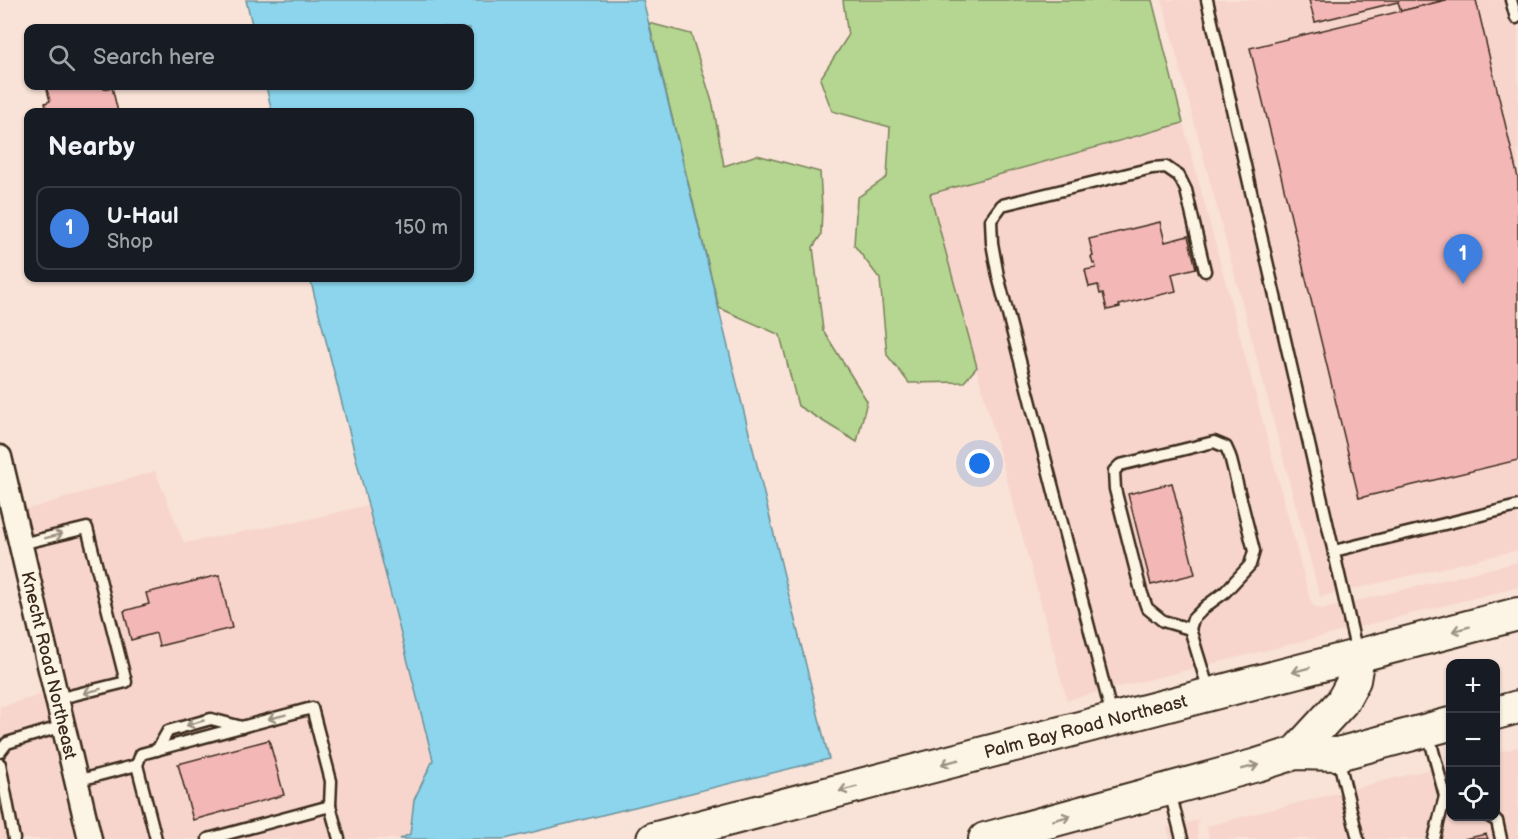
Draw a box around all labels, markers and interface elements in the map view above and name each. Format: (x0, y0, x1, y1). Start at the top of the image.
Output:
search box (24, 24, 474, 90)
icon: search (45, 41, 78, 74)
text: Search here (93, 44, 215, 71)
text: Nearby (48, 132, 135, 163)
text: U-Haul (107, 203, 178, 230)
text: 1 (65, 216, 74, 240)
text: 150 m (395, 216, 448, 240)
text: Shop (107, 230, 153, 254)
pin: 1 (1444, 234, 1482, 284)
your location (965, 449, 994, 478)
one-way arrow (44, 529, 63, 541)
street label: Knecht Road Northeast (17, 569, 81, 762)
one-way arrow (1452, 624, 1471, 635)
map controls (1446, 659, 1500, 821)
button: + (1446, 659, 1500, 713)
one-way arrow (1292, 665, 1311, 677)
one-way arrow (82, 685, 101, 697)
street label: Palm Bay Road Northeast (982, 690, 1190, 763)
one-way arrow (268, 712, 287, 724)
button: − (1446, 713, 1500, 767)
one-way arrow (186, 718, 205, 729)
one-way arrow (941, 756, 960, 768)
one-way arrow (1240, 761, 1259, 772)
button: locate (1446, 767, 1500, 821)
one-way arrow (839, 783, 858, 795)
one-way arrow (1052, 812, 1071, 823)

